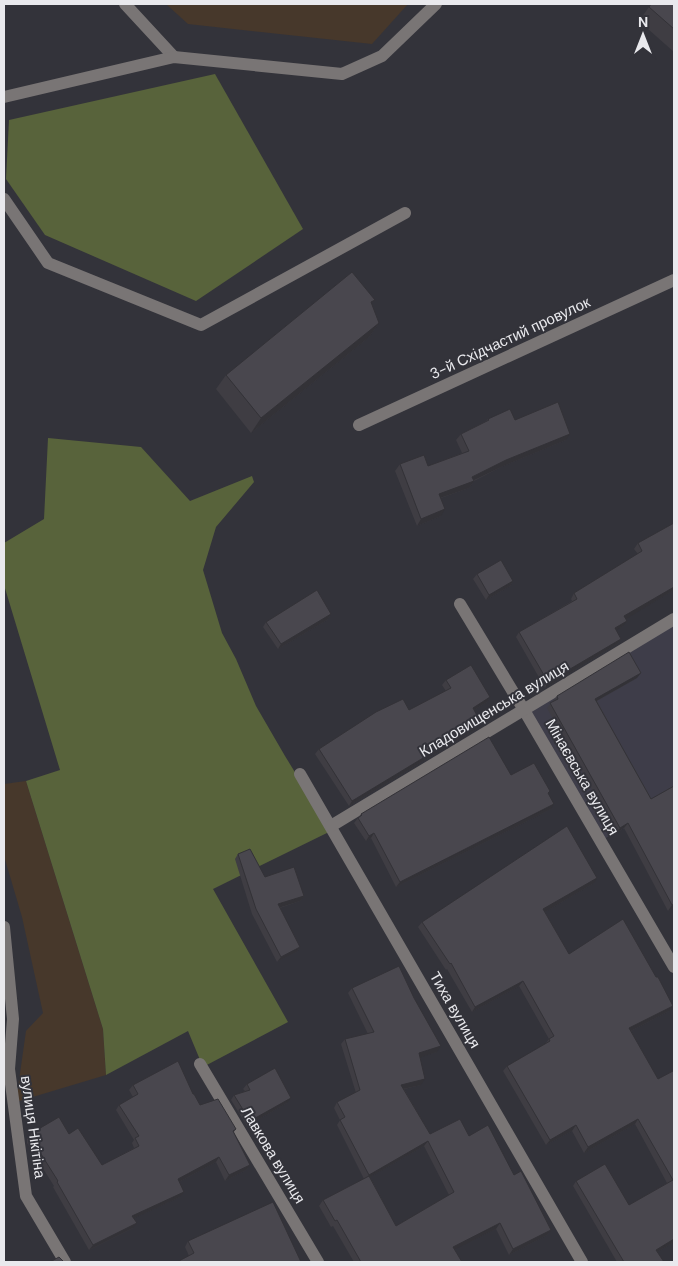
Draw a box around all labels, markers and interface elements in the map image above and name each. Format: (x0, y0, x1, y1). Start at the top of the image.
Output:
north arrow (618, 10, 668, 60)
text: N (638, 13, 648, 31)
street label: 3-й Східчастий провулок (427, 292, 594, 384)
street label: Кладовищенська вулиця (415, 656, 573, 762)
street label: Мінаєвська вулиця (541, 715, 623, 839)
street label: Тиха вулиця (425, 968, 485, 1052)
street label: вулиця Нікітіна (16, 1074, 50, 1180)
street label: Лавкова вулиця (236, 1103, 310, 1207)

